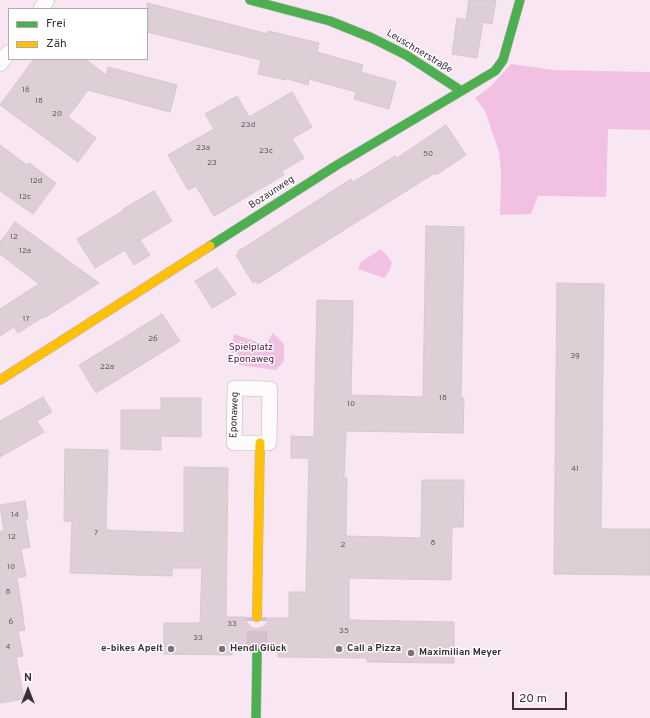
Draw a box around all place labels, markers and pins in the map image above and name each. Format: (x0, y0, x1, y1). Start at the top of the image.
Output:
place label: e-bikes Apelt (101, 643, 163, 655)
place label: Hendl Glück (230, 643, 287, 655)
place label: Call a Pizza (347, 643, 401, 655)
marker: e-bikes Apelt (166, 644, 176, 654)
marker: Hendl Glück (217, 644, 227, 654)
marker: Call a Pizza (334, 644, 344, 654)
place label: Maximilian Meyer (419, 647, 502, 659)
marker: Maximilian Meyer (406, 648, 416, 658)

